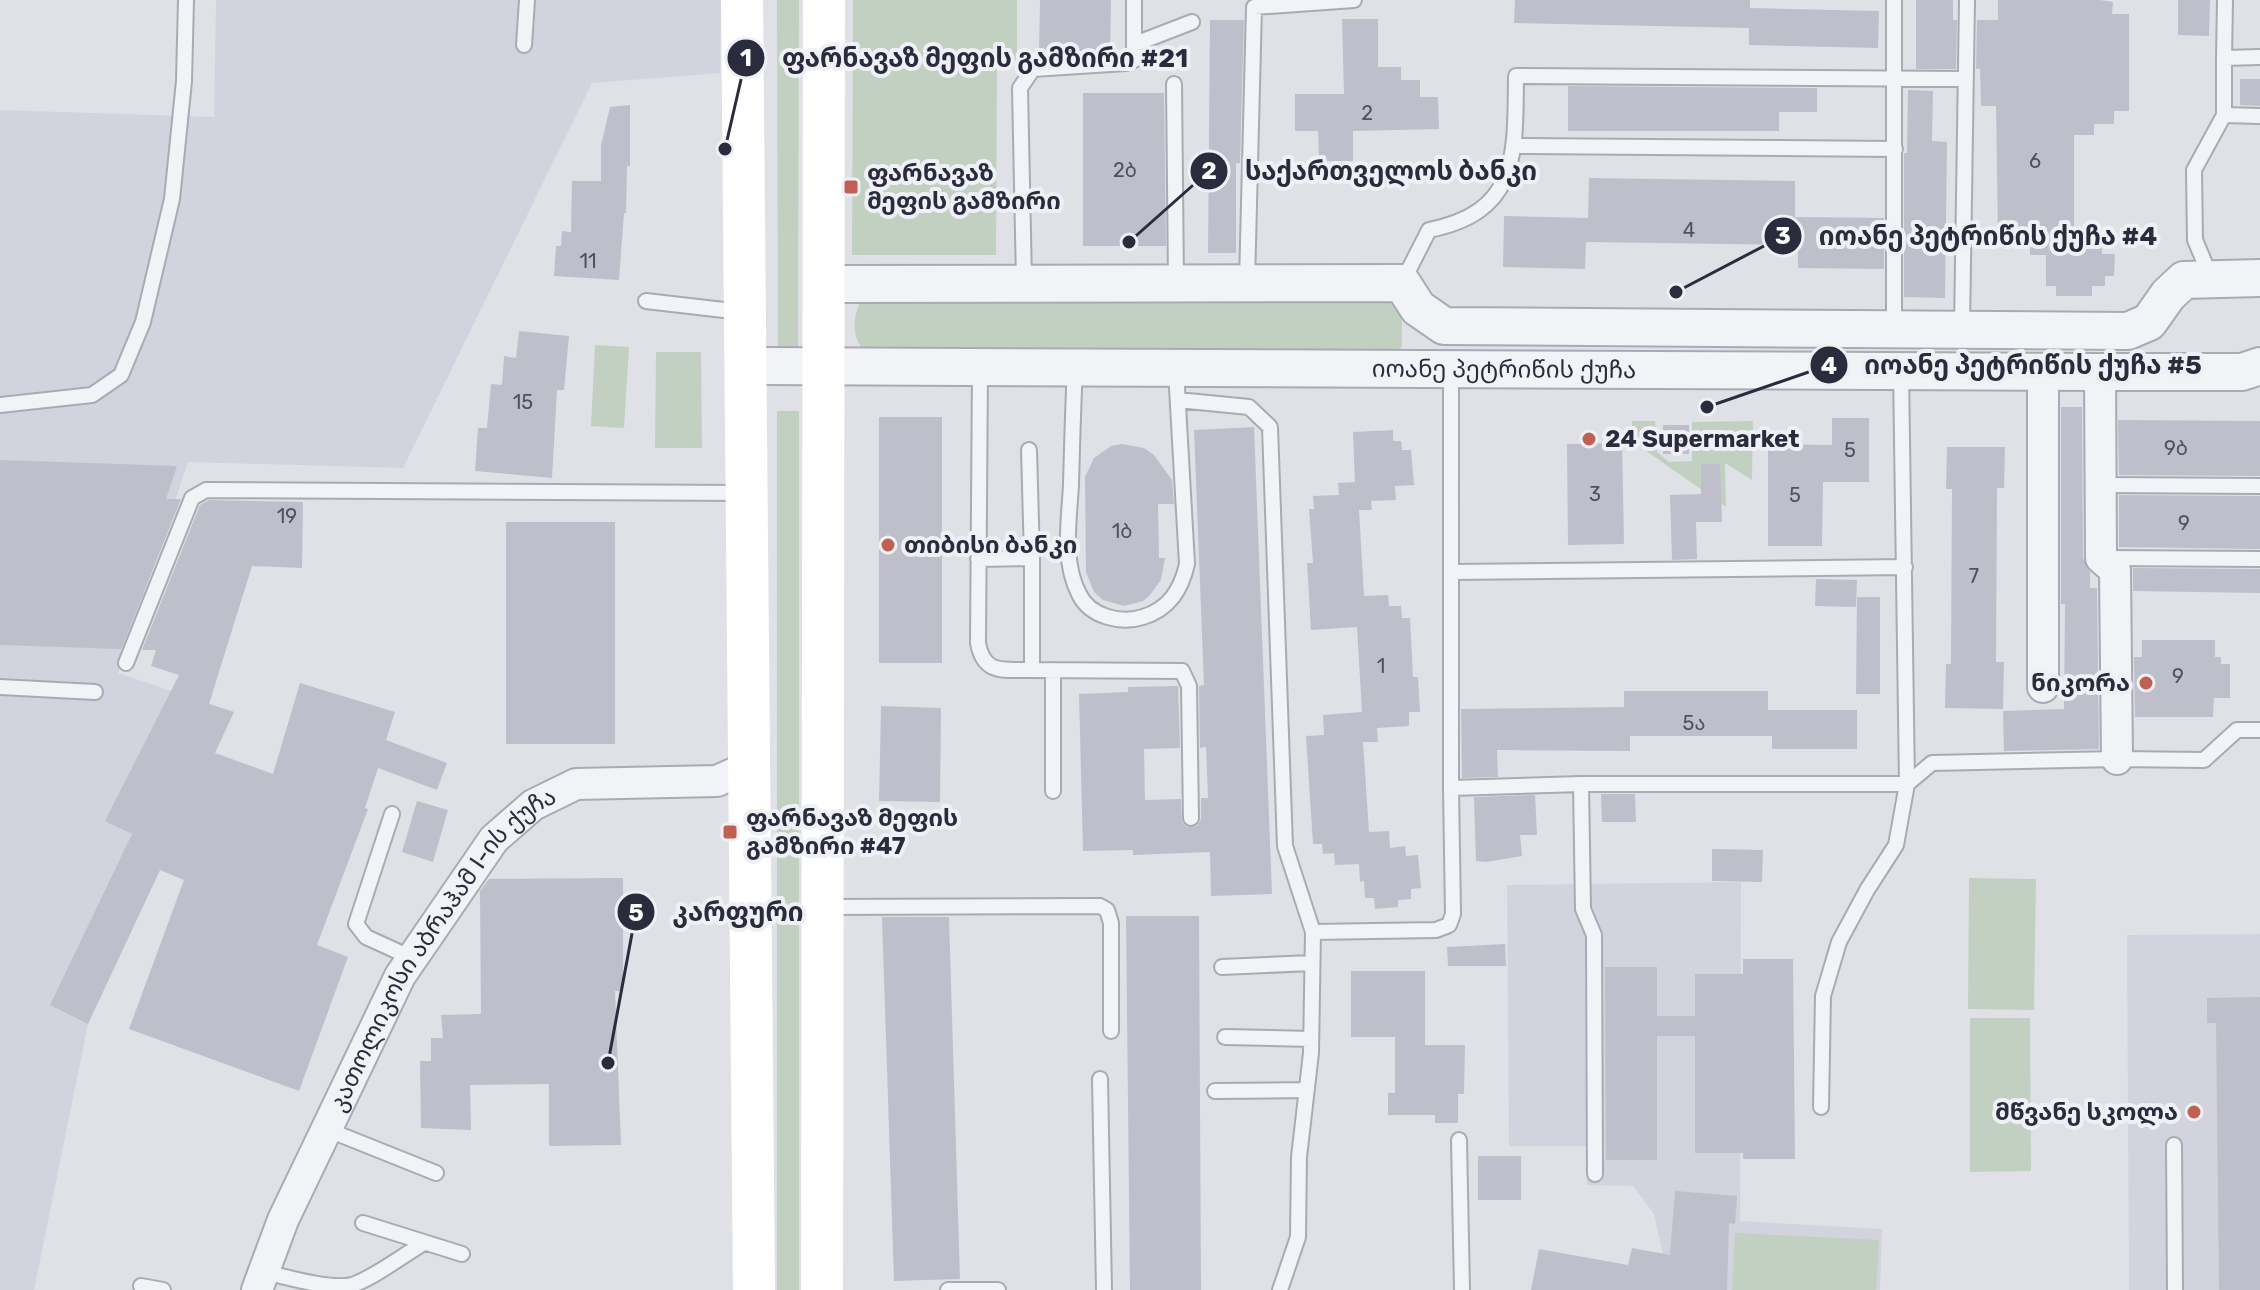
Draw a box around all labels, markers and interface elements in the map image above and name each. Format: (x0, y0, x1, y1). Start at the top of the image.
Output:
callout: ფარნავაზ მეფის გამზირი #21 (726, 33, 1205, 83)
text: ფარნავაზ მეფის გამზირი #21 (782, 43, 1188, 74)
text: 1 (740, 44, 752, 72)
house number: 2 (1361, 101, 1373, 125)
callout: საქართველოს ბანკი (1189, 146, 1553, 196)
house number: 6 (2029, 149, 2041, 173)
text: საქართველოს ბანკი (1245, 156, 1537, 187)
text: 2 (1201, 157, 1217, 185)
house number: 2ბ (1113, 158, 1137, 182)
place label: ფარნავაზ მეფის გამზირი (867, 159, 1061, 215)
marker: ფარნავაზ მეფის გამზირი (842, 178, 860, 196)
callout: იოანე პეტრიწის ქუჩა #4 (1763, 211, 2173, 261)
house number: 4 (1683, 218, 1695, 242)
text: იოანე პეტრიწის ქუჩა #4 (1819, 221, 2157, 252)
text: 3 (1775, 222, 1791, 250)
house number: 11 (579, 249, 597, 273)
callout: იოანე პეტრიწის ქუჩა #5 (1809, 340, 2218, 390)
text: იოანე პეტრიწის ქუჩა #5 (1864, 350, 2202, 381)
text: 4 (1821, 352, 1837, 380)
street label: იოანე პეტრიწის ქუჩა (1372, 355, 1636, 384)
house number: 15 (513, 390, 533, 414)
place label: 24 Supermarket (1605, 425, 1800, 453)
marker: 24 Supermarket (1580, 430, 1598, 448)
house number: 9ბ (2164, 436, 2188, 460)
house number: 5 (1844, 438, 1856, 462)
house number: 3 (1589, 482, 1601, 506)
house number: 5 (1789, 483, 1801, 507)
house number: 19 (277, 504, 297, 528)
house number: 9 (2178, 511, 2190, 535)
house number: 1ბ (1112, 519, 1132, 543)
place label: თიბისი ბანკი (904, 531, 1077, 559)
marker: თიბისი ბანკი (879, 536, 897, 554)
house number: 7 (1969, 564, 1979, 588)
house number: 1 (1377, 654, 1385, 678)
house number: 9 (2172, 664, 2184, 688)
place label: ნიკორა (2031, 669, 2130, 697)
marker: ნიკორა (2137, 674, 2155, 692)
house number: 5ა (1683, 711, 1705, 735)
street label: კათოლიკოსი აბრაჰამ I-ის ქუჩა (323, 782, 561, 1116)
place label: ფარნავაზ მეფის გამზირი #47 (746, 804, 958, 860)
marker: ფარნავაზ მეფის გამზირი #47 (721, 823, 739, 841)
callout: კარფური (616, 887, 819, 937)
text: კარფური (673, 897, 803, 928)
text: 5 (628, 899, 644, 927)
place label: მწვანე სკოლა (1995, 1098, 2178, 1126)
marker: მწვანე სკოლა (2185, 1103, 2203, 1121)

